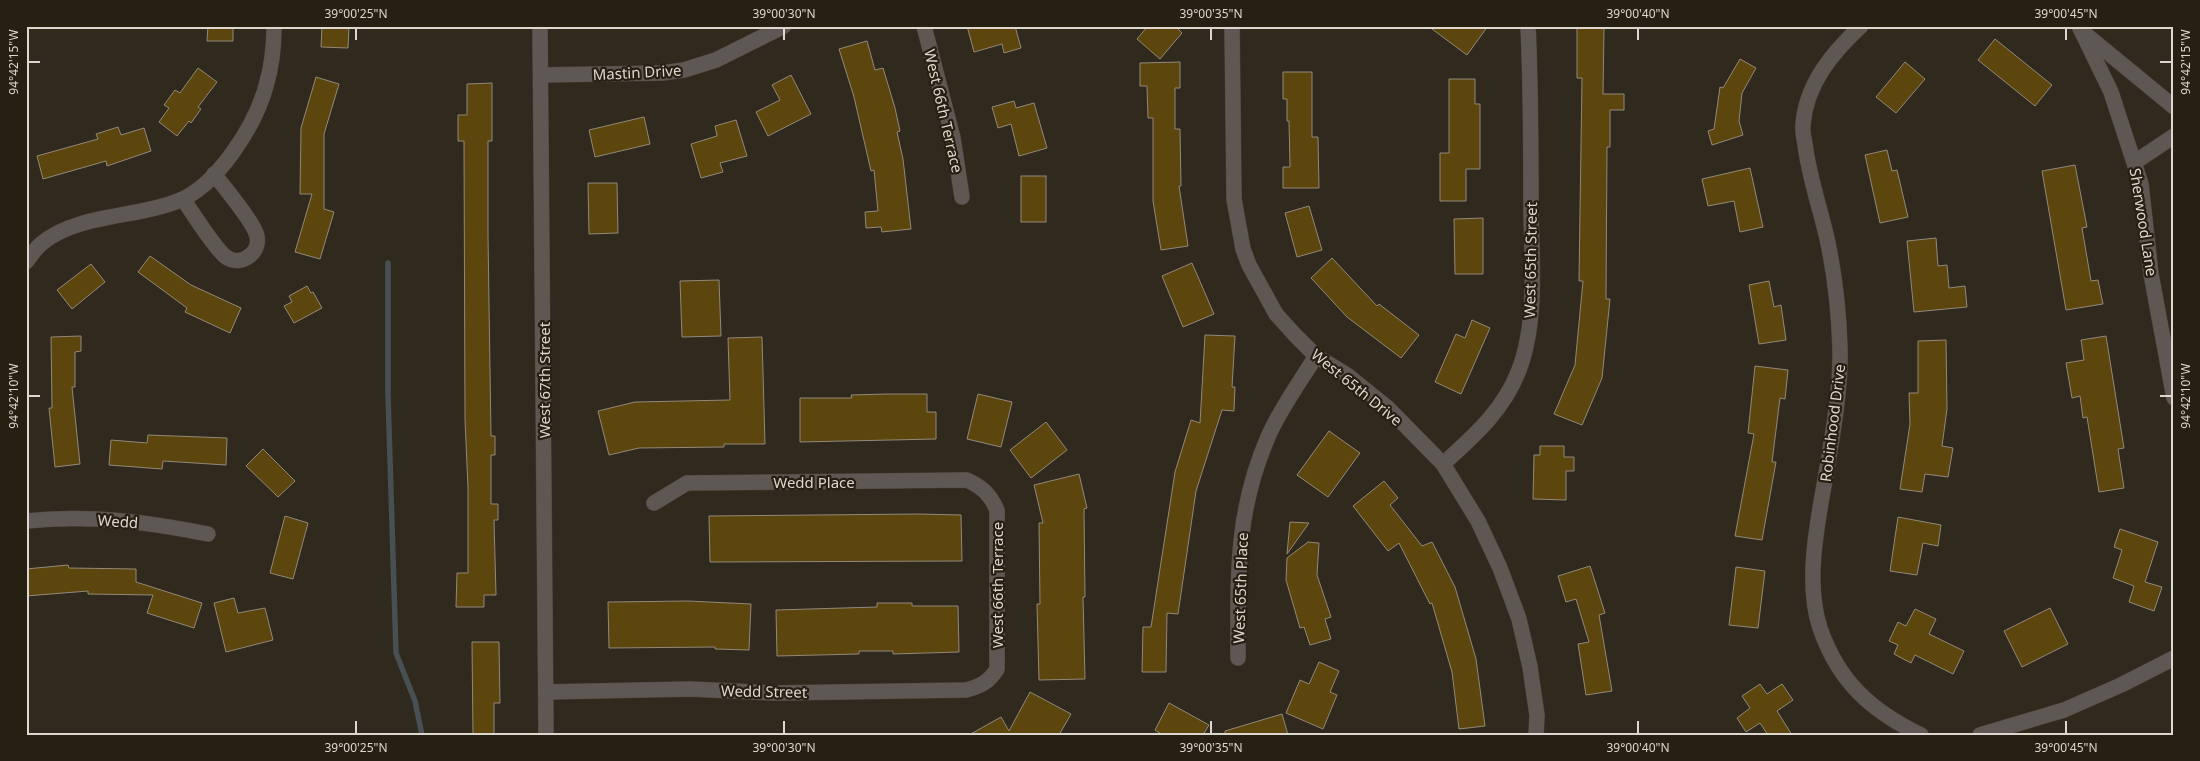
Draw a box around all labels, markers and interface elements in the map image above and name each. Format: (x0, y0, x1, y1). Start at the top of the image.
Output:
text: 39°00'25"N (324, 5, 388, 22)
text: 39°00'30"N (752, 5, 816, 22)
text: 39°00'35"N (1179, 5, 1243, 22)
text: 39°00'40"N (1606, 5, 1670, 22)
text: 39°00'45"N (2034, 5, 2098, 22)
text: 94°42'15"W (5, 29, 22, 95)
text: 94°42'15"W (2177, 29, 2194, 95)
street label: West 66th Terrace (920, 47, 968, 175)
street label: Mastin Drive (592, 60, 682, 84)
street label: Sherwood Lane (2126, 166, 2162, 278)
street label: West 65th Street (1519, 201, 1541, 318)
street label: West 67th Street (534, 321, 554, 438)
street label: West 65th Drive (1307, 344, 1407, 430)
text: 94°42'10"W (5, 363, 22, 429)
street label: Robinhood Drive (1815, 363, 1849, 483)
text: 94°42'10"W (2177, 363, 2194, 429)
street label: Wedd Place (773, 472, 855, 492)
street label: Wedd (97, 510, 139, 532)
street label: West 66th Terrace (987, 522, 1007, 648)
street label: West 65th Place (1228, 532, 1252, 644)
street label: Wedd Street (721, 680, 808, 702)
text: 39°00'25"N (324, 739, 388, 756)
text: 39°00'30"N (752, 739, 816, 756)
text: 39°00'35"N (1179, 739, 1243, 756)
text: 39°00'40"N (1606, 739, 1670, 756)
text: 39°00'45"N (2034, 739, 2098, 756)

